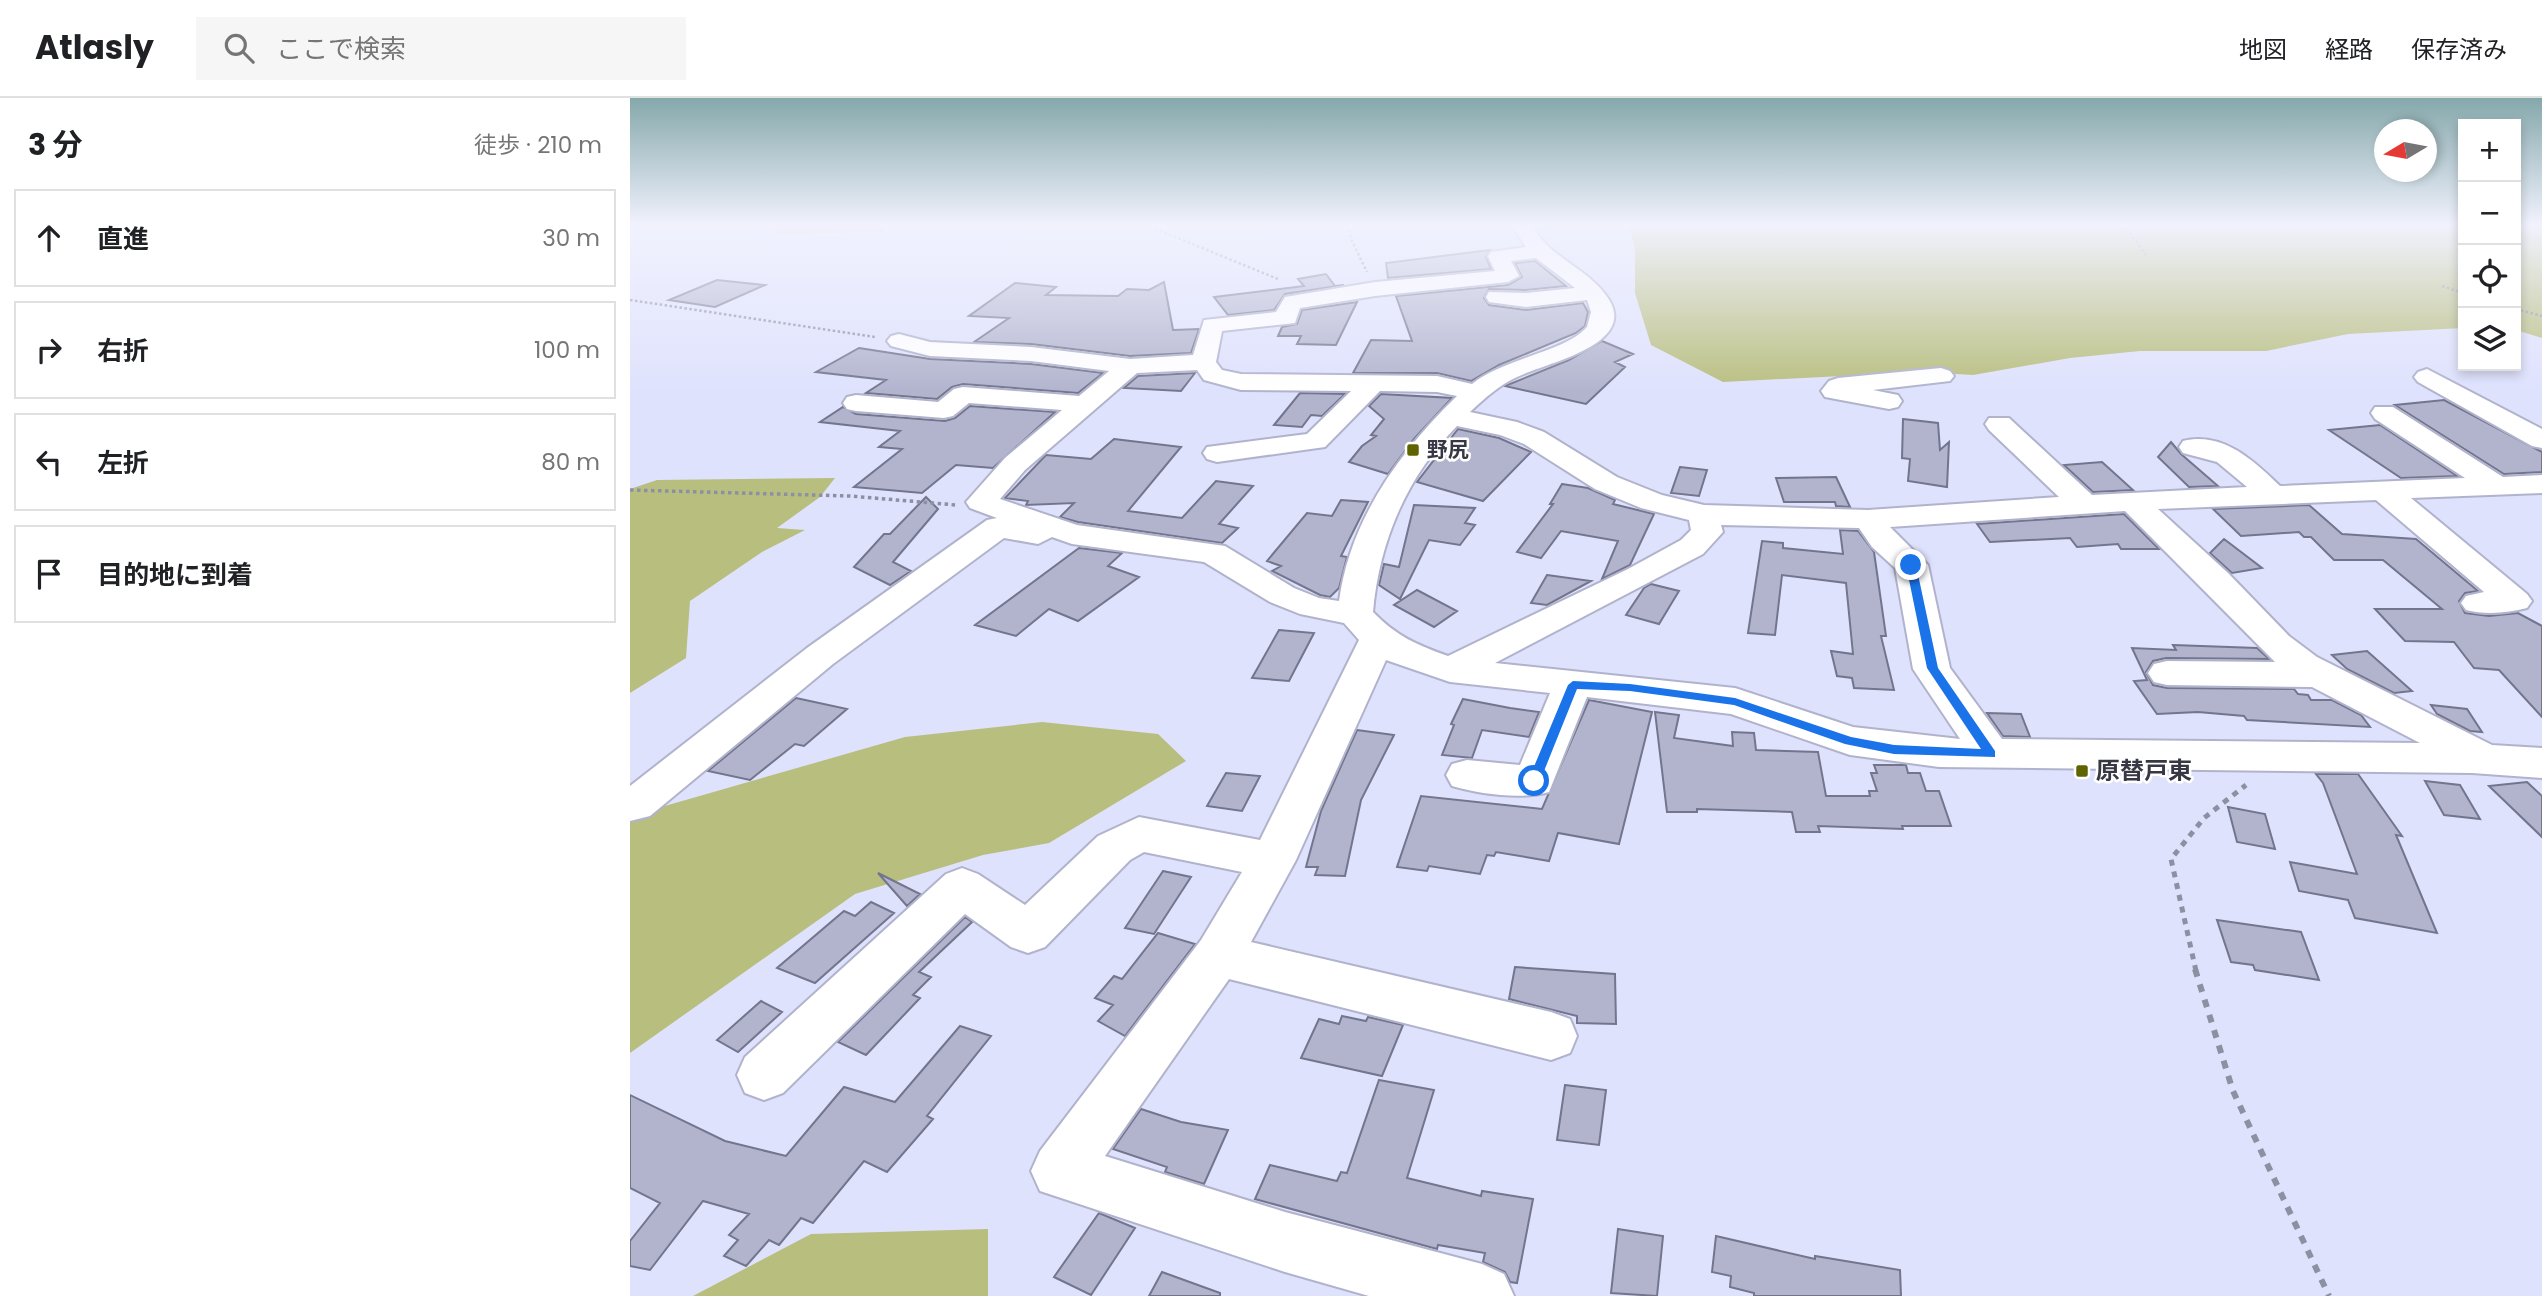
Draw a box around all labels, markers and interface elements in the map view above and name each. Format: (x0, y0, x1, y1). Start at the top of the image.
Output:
search box (196, 17, 686, 80)
text: Atlasly (35, 24, 154, 71)
icon: search (220, 29, 258, 67)
text: ここで検索 (276, 31, 406, 67)
text: 地図 (2239, 33, 2287, 66)
text: 経路 (2325, 33, 2373, 66)
text: 保存済み (2411, 33, 2507, 66)
north arrow (2374, 119, 2437, 182)
map controls (2458, 119, 2521, 371)
button: + (2458, 119, 2521, 182)
text: 3 分 (28, 123, 83, 166)
text: 徒歩 · 210 m (474, 129, 602, 161)
button: − (2458, 182, 2521, 245)
icon: ahead (30, 219, 68, 257)
text: 直進 (97, 221, 149, 257)
text: 30 m (542, 222, 600, 254)
button: locate (2458, 245, 2521, 308)
button: layers (2458, 308, 2521, 371)
icon: right (30, 331, 68, 369)
text: 右折 (97, 333, 149, 369)
text: 100 m (534, 334, 600, 366)
place label: 野尻 (1427, 435, 1469, 464)
marker: 野尻 (1405, 442, 1421, 458)
icon: left (30, 443, 68, 481)
text: 左折 (97, 445, 149, 481)
text: 80 m (541, 446, 600, 478)
route end (1895, 549, 1926, 580)
icon: arrive (30, 555, 68, 593)
text: 目的地に到着 (97, 557, 253, 593)
place label: 原替戸東 (2096, 754, 2192, 787)
marker: 原替戸東 (2074, 763, 2090, 779)
route start (1518, 765, 1549, 796)

